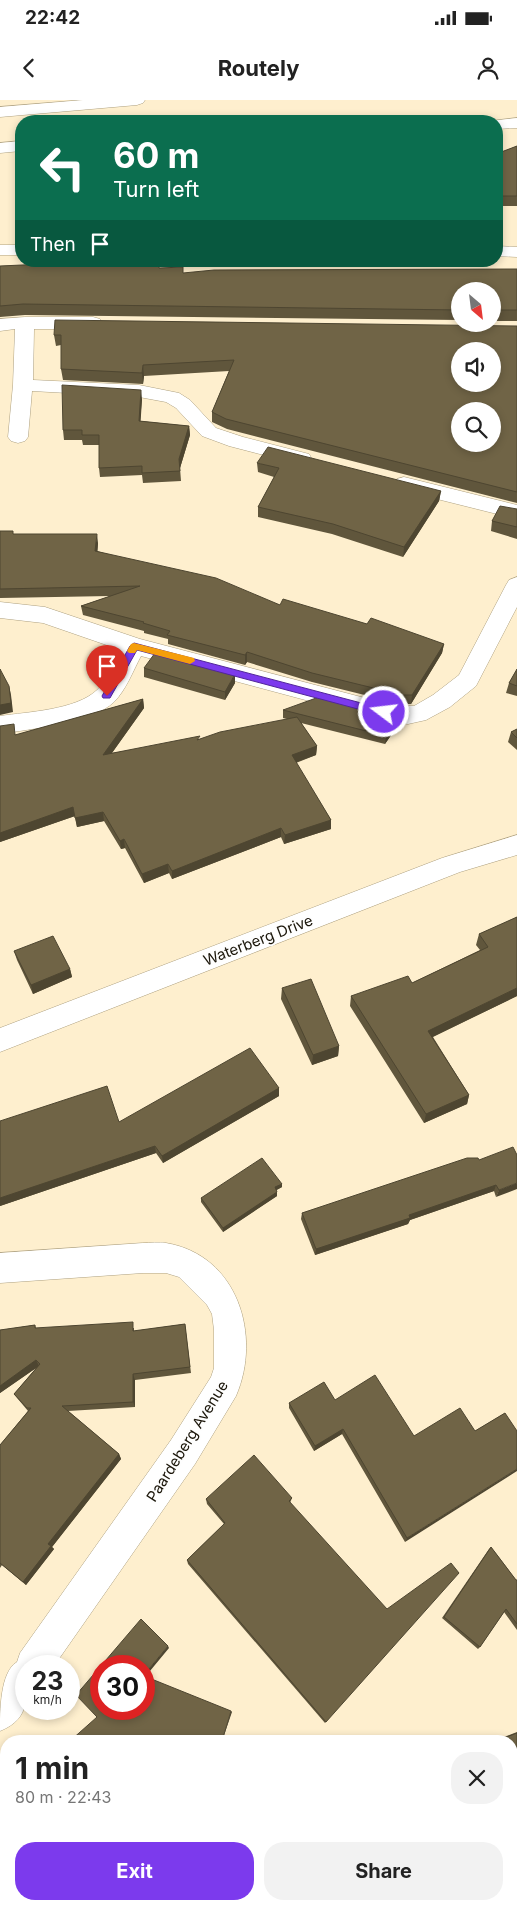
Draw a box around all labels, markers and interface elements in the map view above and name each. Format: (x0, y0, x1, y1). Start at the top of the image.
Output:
text: 22:42 (25, 6, 80, 29)
icon: back (15, 54, 43, 82)
icon: person (474, 54, 502, 82)
text: Routely (218, 55, 299, 81)
text: 60 m (113, 134, 200, 176)
icon: left (30, 135, 95, 200)
text: Turn left (113, 176, 199, 202)
icon: arrive (86, 230, 114, 258)
text: Then (30, 233, 76, 256)
north arrow (451, 282, 501, 332)
map controls (451, 282, 501, 452)
button: sound (451, 342, 501, 392)
button: search (451, 402, 501, 452)
pin (86, 645, 128, 696)
icon: arrive (93, 652, 121, 680)
position arrow (357, 685, 409, 737)
street label: Waterberg Drive (201, 910, 315, 970)
street label: Paardeberg Avenue (142, 1377, 232, 1505)
speed limit sign: 30 (90, 1655, 155, 1720)
text: 23 (32, 1666, 63, 1696)
text: km/h (33, 1692, 62, 1707)
text: 1 min (15, 1750, 89, 1786)
button: close (451, 1752, 503, 1804)
text: 80 m · 22:43 (15, 1787, 111, 1807)
button: Exit (15, 1842, 254, 1900)
button: Share (264, 1842, 503, 1900)

